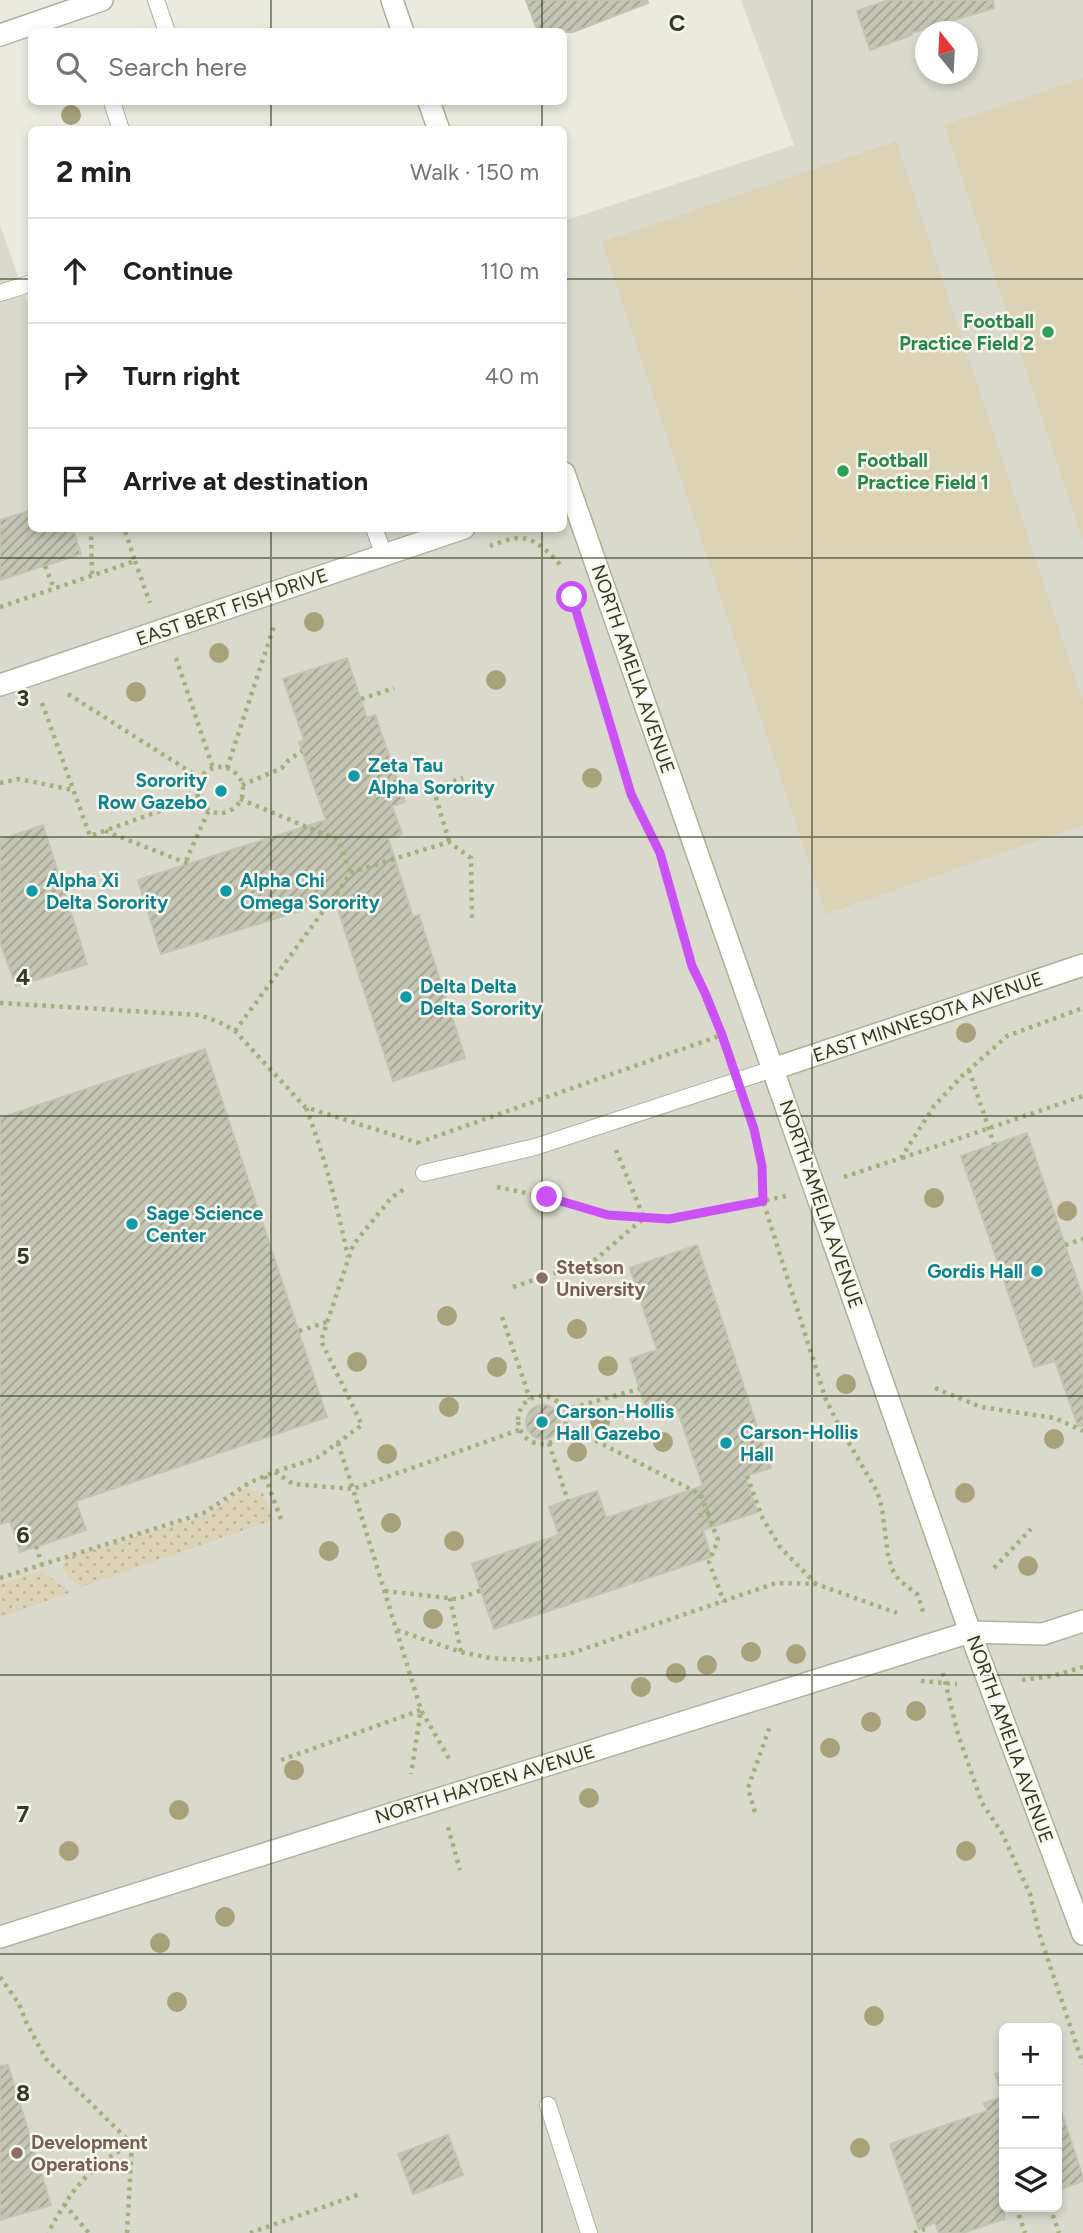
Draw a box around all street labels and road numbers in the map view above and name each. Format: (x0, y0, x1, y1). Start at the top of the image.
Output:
street label: NORTH AMELIA AVENUE (586, 562, 680, 776)
street label: EAST BERT FISH DRIVE (133, 563, 331, 651)
street label: EAST MINNESOTA AVENUE (810, 967, 1046, 1067)
street label: NORTH AMELIA AVENUE (774, 1097, 868, 1311)
street label: NORTH AMELIA AVENUE (962, 1632, 1058, 1846)
street label: NORTH HAYDEN AVENUE (372, 1740, 598, 1828)

